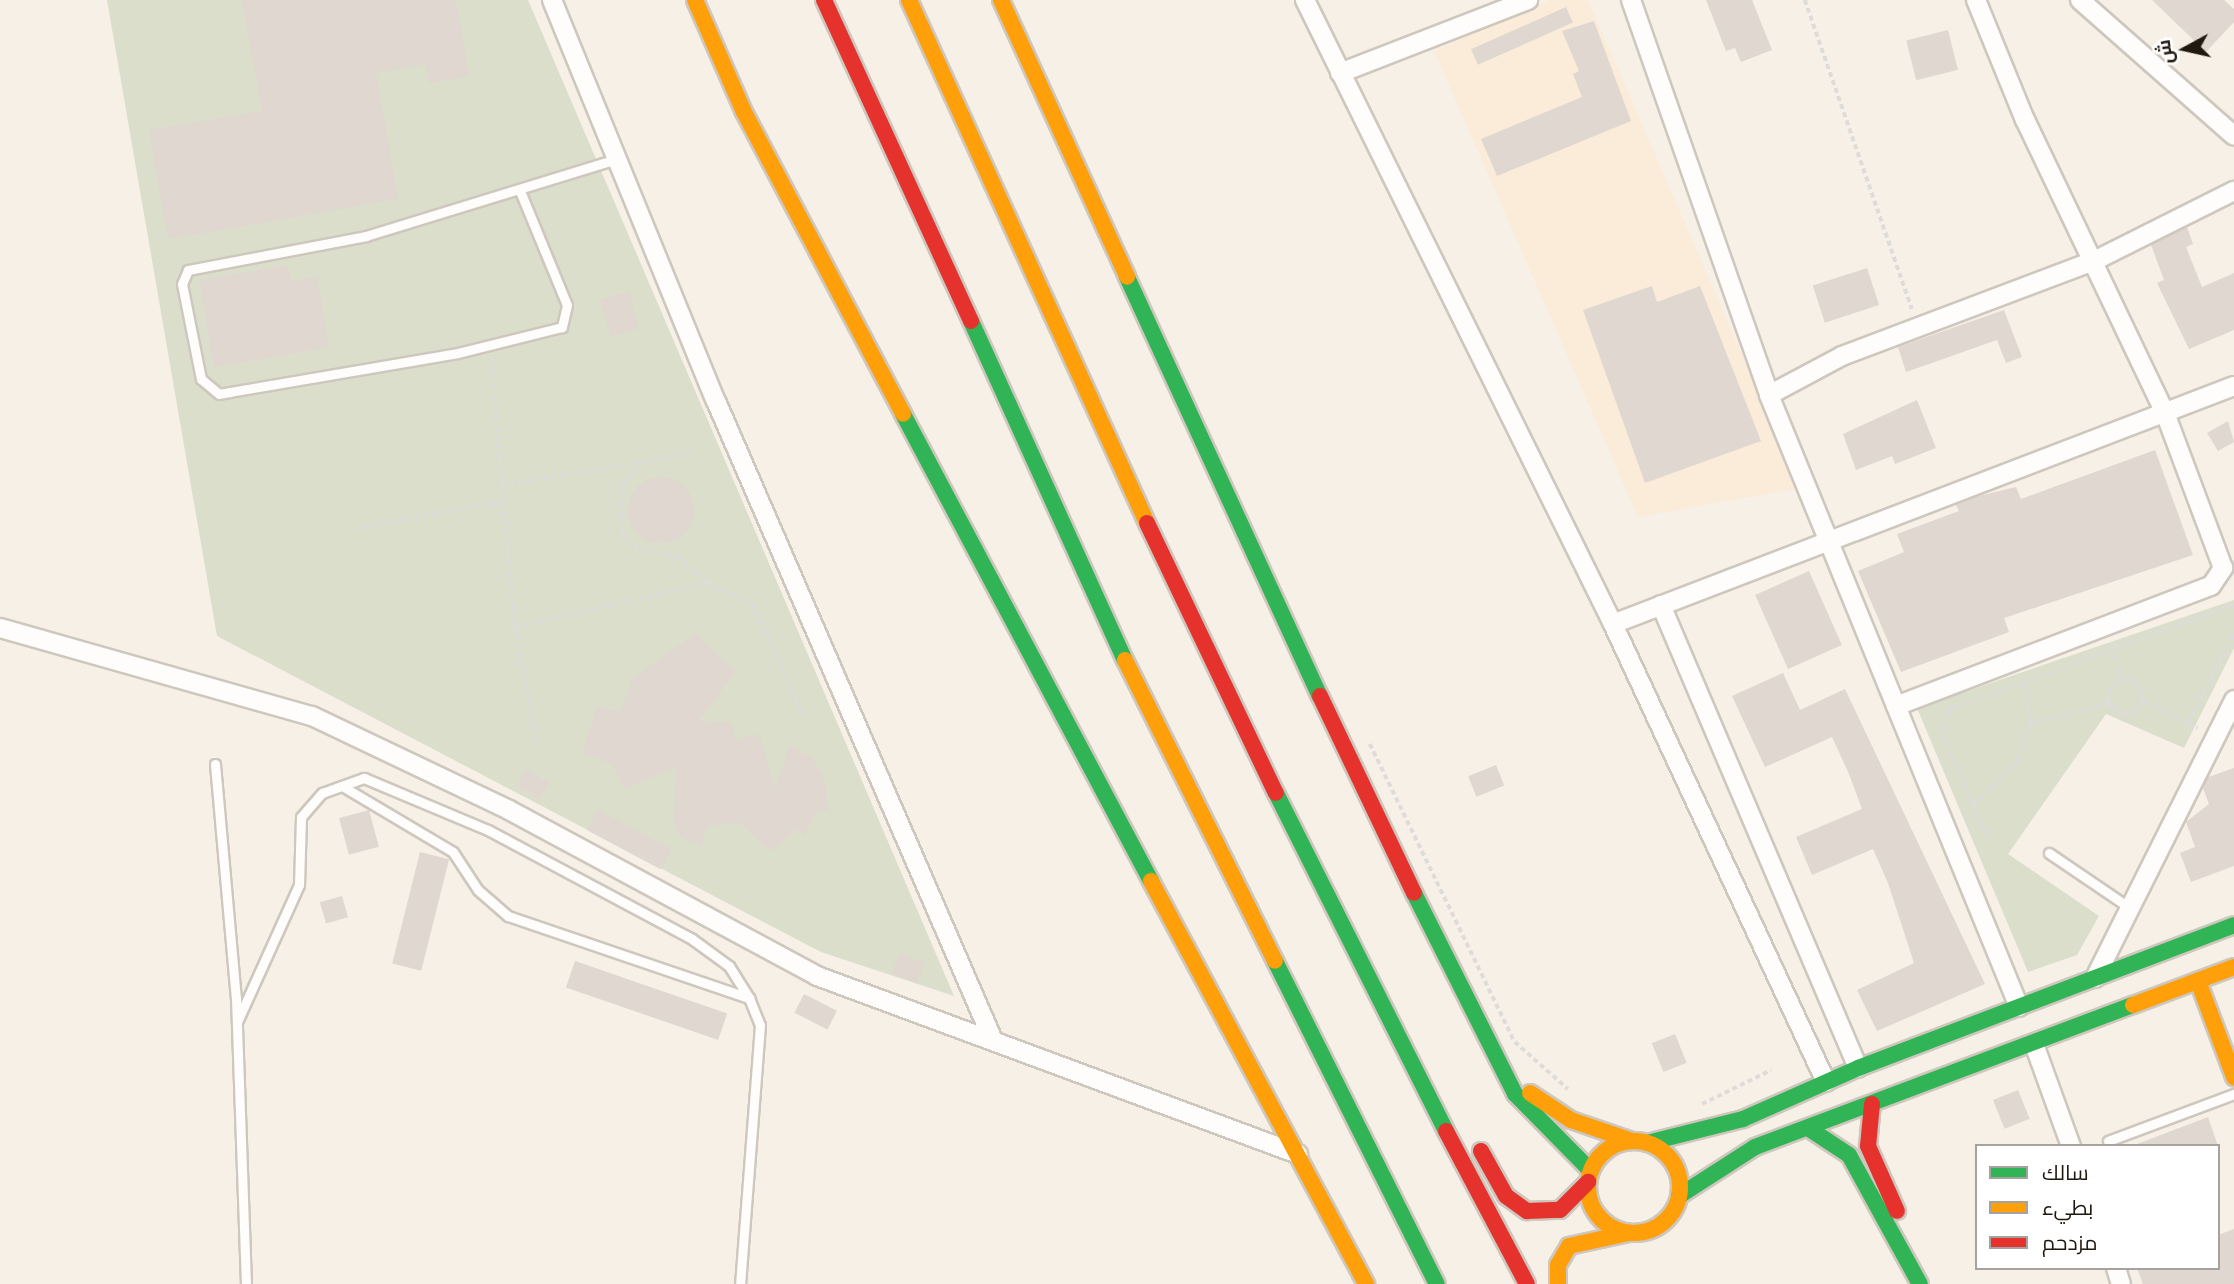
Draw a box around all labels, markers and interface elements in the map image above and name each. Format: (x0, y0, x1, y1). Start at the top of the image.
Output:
north arrow (2150, 14, 2220, 84)
text: ش (2151, 38, 2177, 66)
legend (1975, 1144, 2220, 1270)
text: سالك (2042, 1159, 2089, 1184)
text: بطيء (2042, 1194, 2093, 1219)
text: مزدحم (2042, 1229, 2097, 1254)

